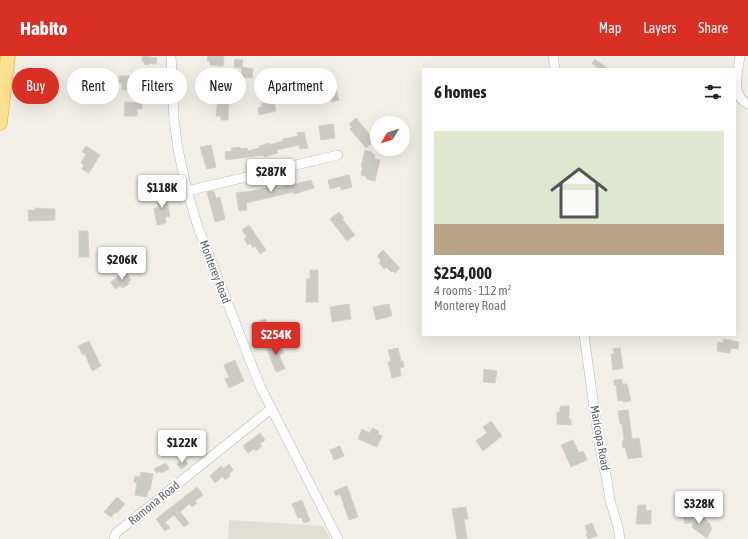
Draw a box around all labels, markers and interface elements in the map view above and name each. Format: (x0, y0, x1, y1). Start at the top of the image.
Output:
text: Habito (20, 17, 67, 39)
text: Map (599, 20, 621, 36)
text: Layers (643, 20, 676, 36)
text: Share (698, 20, 728, 36)
chip: Buy (12, 68, 59, 104)
chip: Rent (67, 68, 119, 104)
chip: Filters (127, 68, 187, 104)
chip: New (195, 68, 246, 104)
chip: Apartment (254, 68, 337, 104)
icon: filters (702, 81, 724, 103)
text: 6 homes (434, 82, 487, 102)
north arrow (370, 116, 410, 156)
map controls (370, 116, 410, 156)
icon: home (543, 157, 615, 229)
pin: $287K (243, 159, 299, 193)
text: $287K (256, 164, 286, 179)
pin: $118K (134, 175, 190, 209)
text: $118K (147, 180, 177, 195)
street label: Monterey Road (197, 238, 233, 306)
pin: $206K (94, 247, 150, 281)
text: $206K (107, 252, 137, 267)
text: $254,000 (434, 263, 492, 283)
text: 4 rooms · 112 m² (434, 283, 511, 298)
text: Monterey Road (434, 298, 506, 313)
pin: $254K (248, 322, 304, 356)
text: $254K (261, 327, 291, 342)
street label: Maricopa Road (587, 404, 613, 472)
pin: $122K (154, 430, 210, 464)
text: $122K (167, 435, 197, 450)
street label: Ramona Road (126, 478, 182, 528)
pin: $328K (671, 491, 727, 525)
text: $328K (684, 496, 714, 511)

